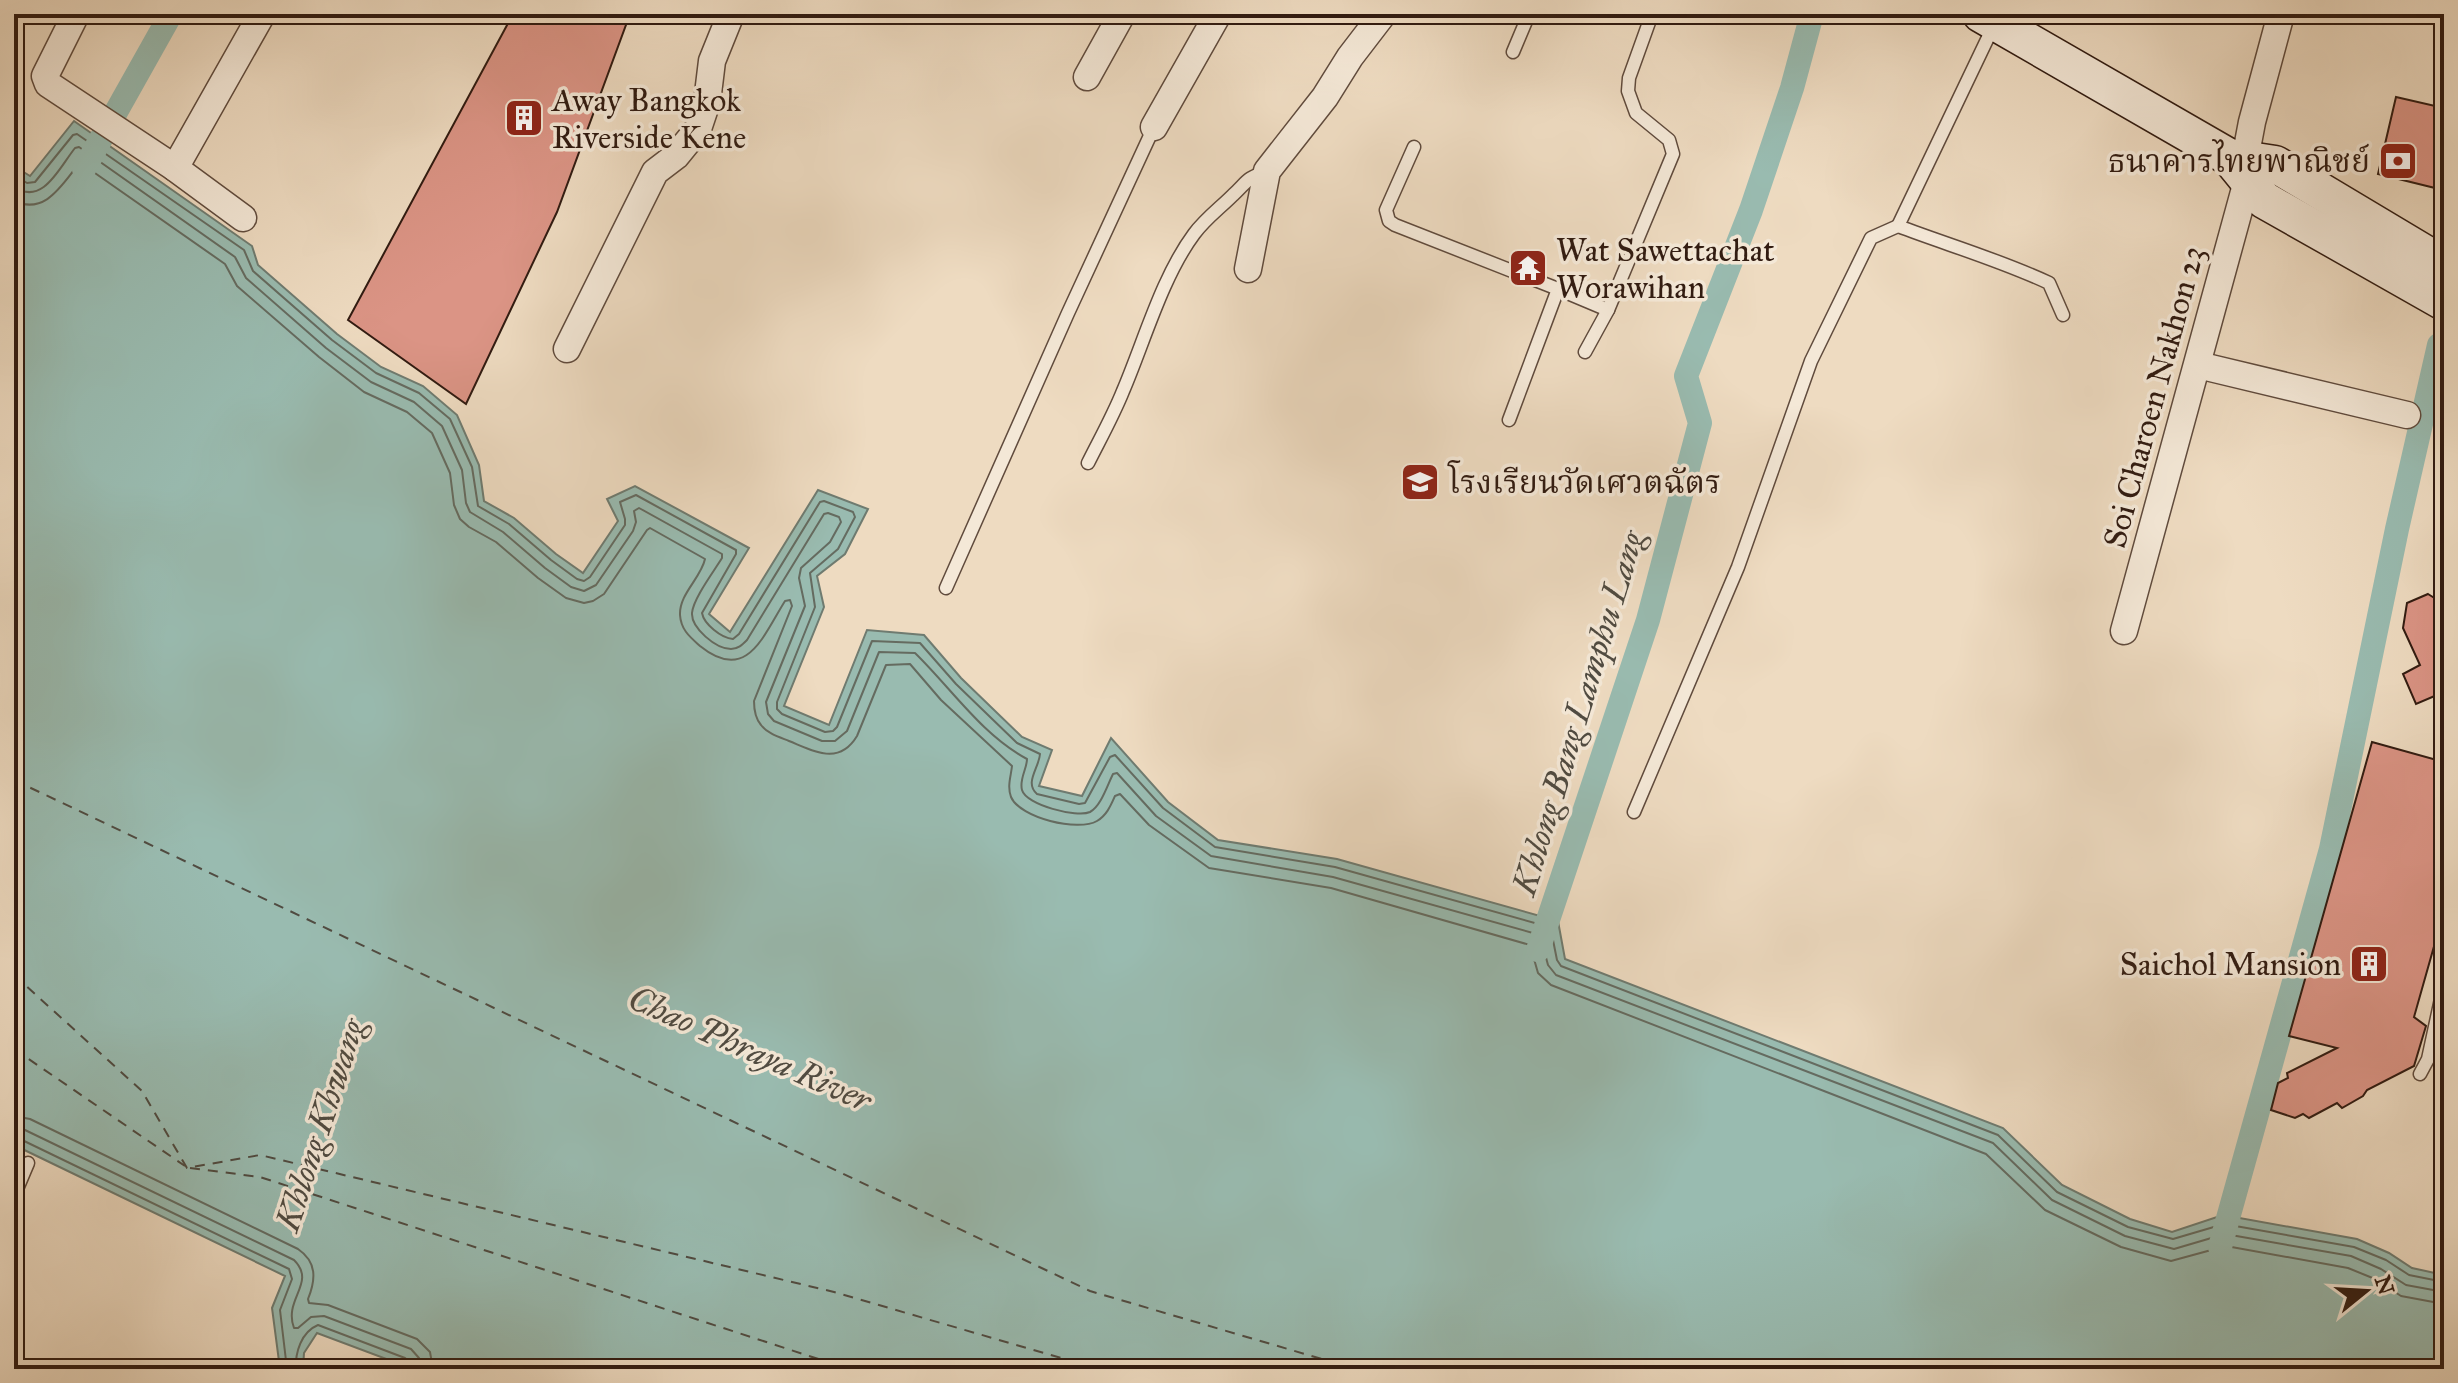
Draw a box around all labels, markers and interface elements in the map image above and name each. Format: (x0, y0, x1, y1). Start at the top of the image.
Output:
place label: Away Bangkok Riverside Kene (550, 81, 746, 157)
building icon: Away Bangkok Riverside Kene (503, 97, 545, 139)
place label: ธนาคารไทยพาณิชย์ (2107, 139, 2370, 181)
bank icon: ธนาคารไทยพาณิชย์ (2377, 140, 2419, 182)
place label: Wat Sawettachat Worawihan (1556, 231, 1775, 307)
street label: Soi Charoen Nakhon 23 (2095, 242, 2213, 552)
temple icon: Wat Sawettachat Worawihan (1507, 247, 1549, 289)
place label: โรงเรียนวัดเศวตฉัตร (1447, 460, 1721, 502)
school or university icon: โรงเรียนวัดเศวตฉัตร (1399, 461, 1441, 503)
water label: Khlong Bang Lamphu Lang (1503, 524, 1654, 902)
building icon: Saichol Mansion (2348, 943, 2390, 985)
place label: Saichol Mansion (2120, 945, 2341, 984)
water label: Chao Phraya River (622, 977, 879, 1122)
water label: Khlong Khwang (266, 1012, 374, 1238)
north arrow (2326, 1251, 2406, 1331)
text: N (2369, 1272, 2400, 1298)

